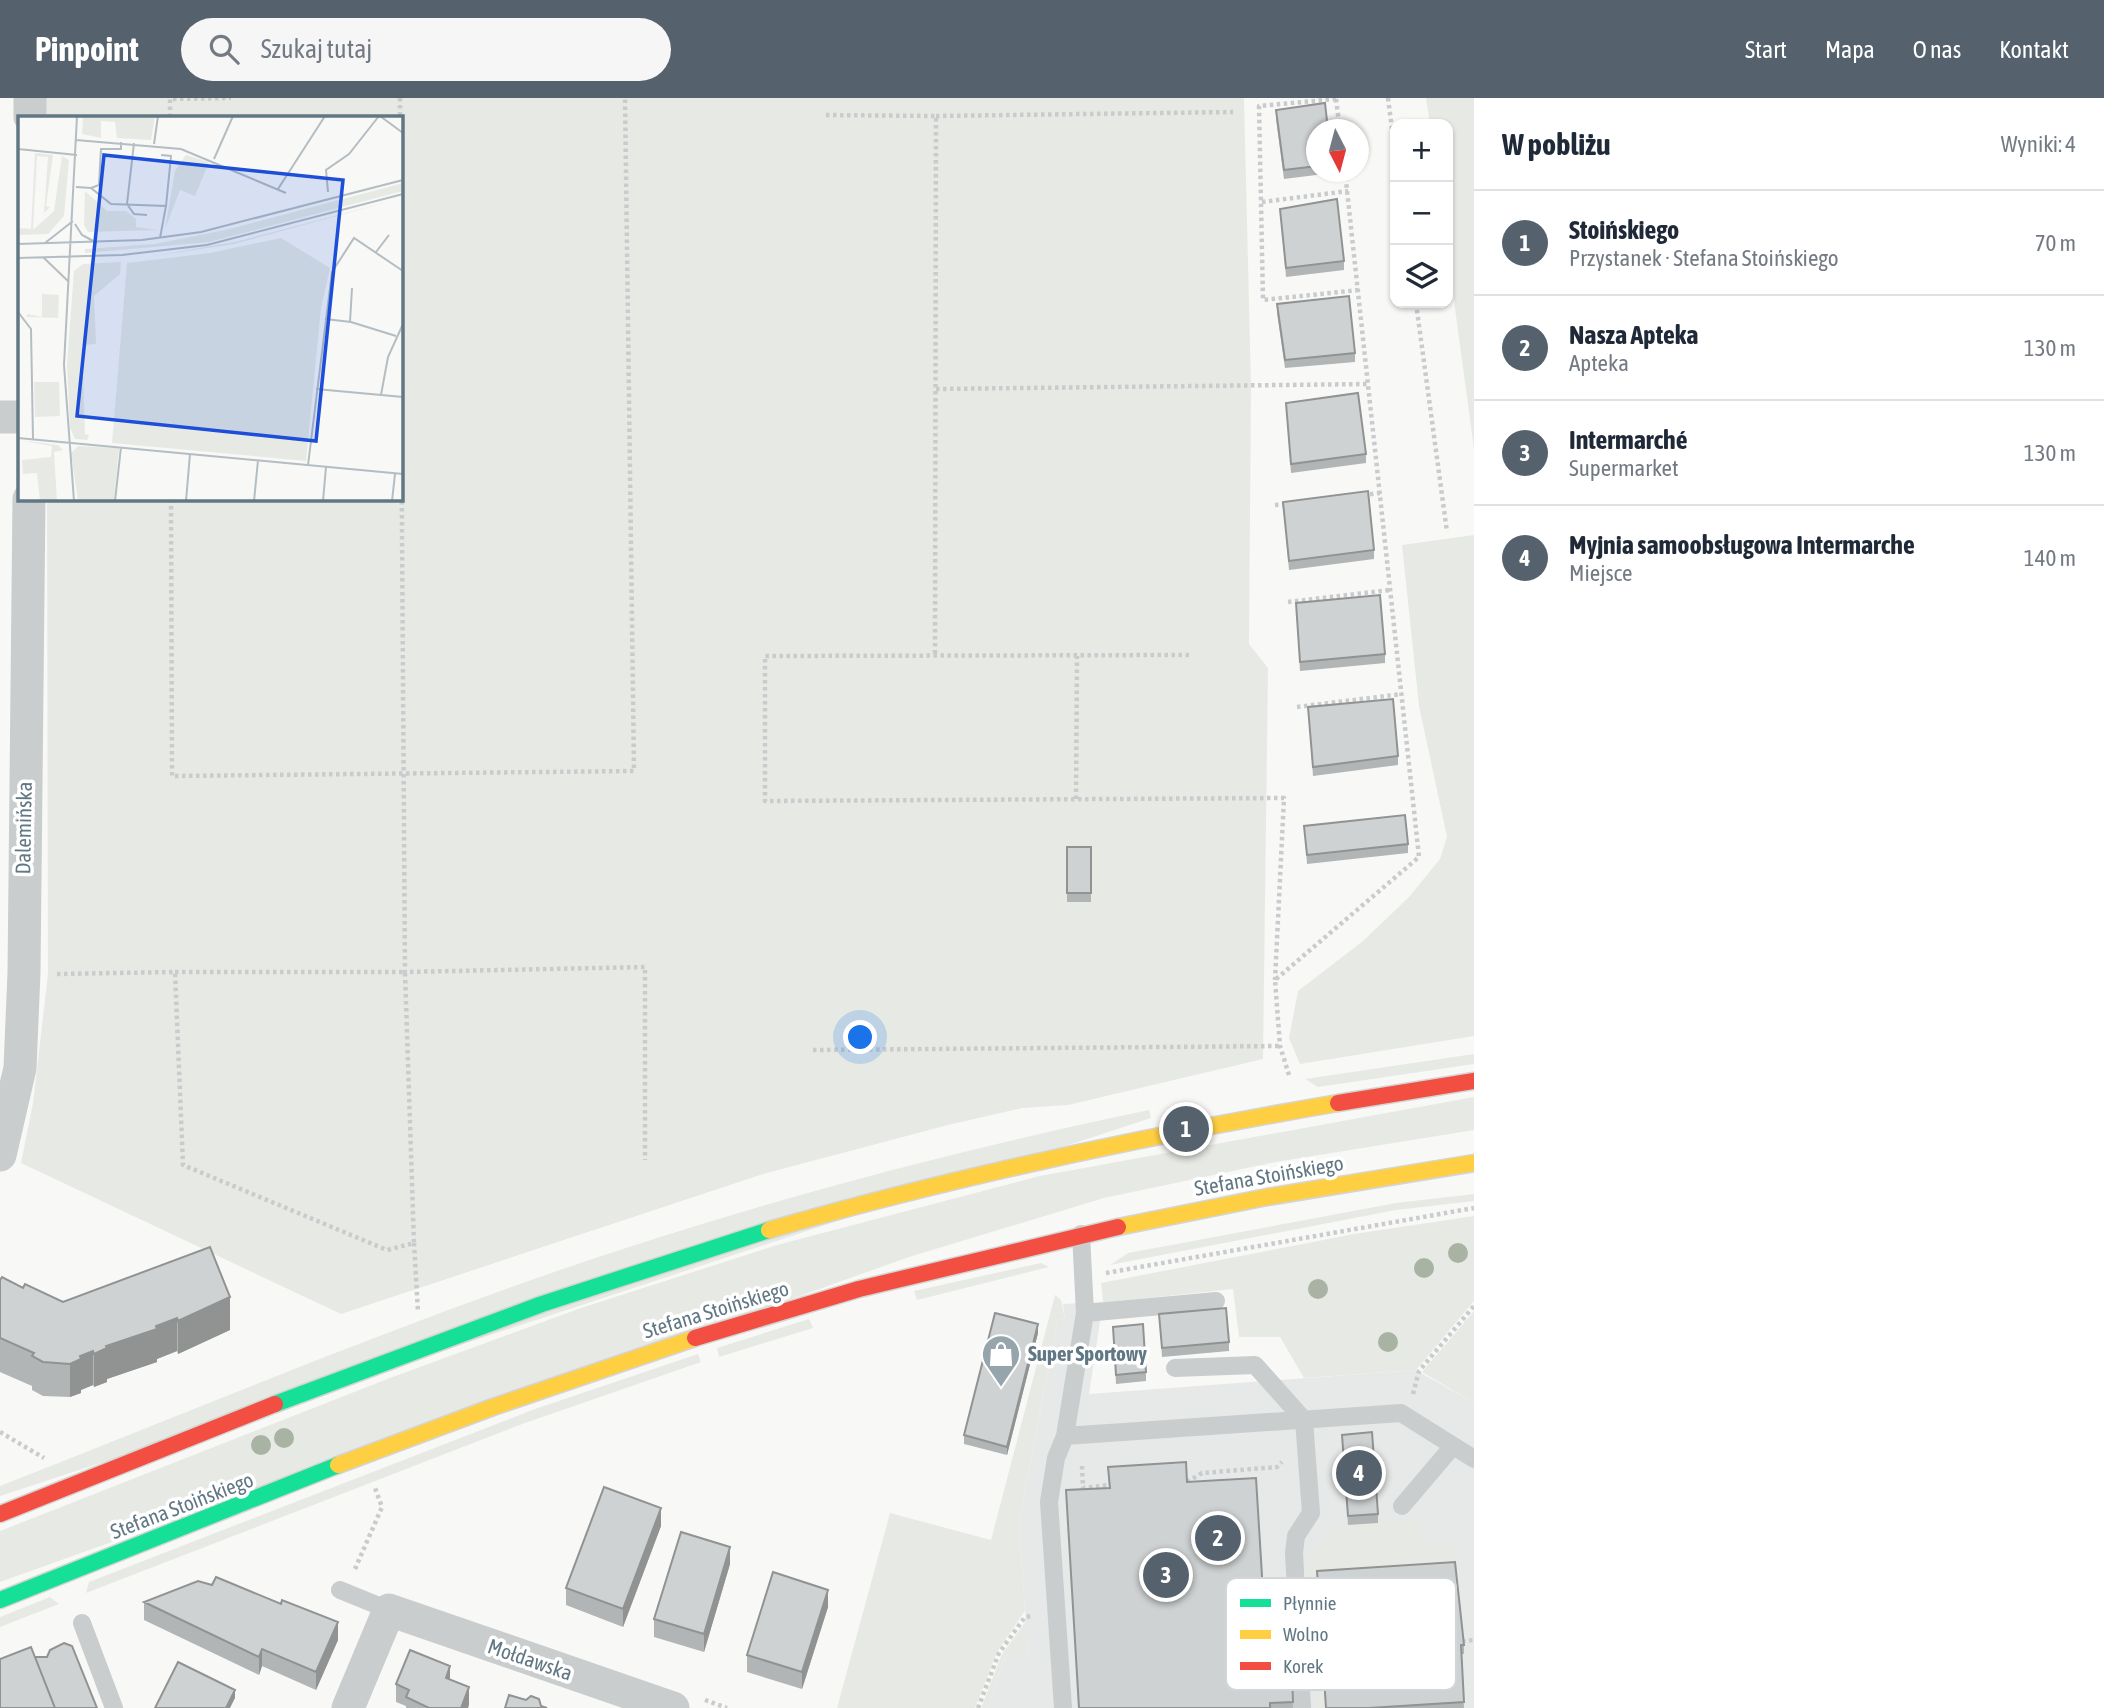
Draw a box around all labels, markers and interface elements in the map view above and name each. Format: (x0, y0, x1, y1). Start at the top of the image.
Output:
search box (181, 18, 671, 81)
text: Pinpoint (35, 30, 139, 68)
icon: search (205, 30, 243, 68)
text: Szukaj tutaj (261, 34, 372, 64)
text: Start (1745, 36, 1787, 63)
text: Mapa (1825, 36, 1875, 63)
text: O nas (1913, 36, 1961, 63)
text: Kontakt (1999, 36, 2069, 63)
inset map (18, 116, 402, 500)
north arrow (1306, 119, 1369, 182)
map controls (1390, 119, 1453, 308)
button: + (1390, 119, 1453, 182)
text: W pobliżu (1502, 127, 1611, 161)
text: Wyniki: 4 (2001, 131, 2076, 157)
button: − (1390, 182, 1453, 245)
text: Stoińskiego (1569, 215, 1679, 245)
text: 1 (1520, 230, 1530, 256)
text: 70 m (2035, 230, 2076, 256)
button: layers (1390, 245, 1453, 308)
text: Przystanek · Stefana Stoińskiego (1569, 245, 1839, 271)
text: Nasza Apteka (1569, 320, 1698, 350)
text: 2 (1520, 335, 1530, 361)
text: 130 m (2024, 335, 2076, 361)
text: Apteka (1569, 350, 1629, 376)
text: Intermarché (1569, 425, 1687, 455)
text: 3 (1520, 440, 1530, 466)
text: 130 m (2024, 440, 2076, 466)
text: Supermarket (1569, 455, 1679, 481)
text: Myjnia samoobsługowa Intermarche (1569, 530, 1915, 560)
text: 4 (1520, 545, 1530, 571)
text: 140 m (2024, 545, 2076, 571)
text: Miejsce (1569, 560, 1633, 586)
street label: Dalemińska (10, 781, 36, 875)
your location (843, 1020, 877, 1054)
pin: 1 (1163, 1103, 1209, 1155)
street label: Stefana Stoińskiego (1192, 1150, 1345, 1200)
street label: Stefana Stoińskiego (640, 1275, 791, 1343)
shop icon: Super Sportowy (980, 1333, 1022, 1388)
place label: Super Sportowy (1028, 1341, 1147, 1365)
pin: 4 (1336, 1447, 1382, 1499)
street label: Stefana Stoińskiego (107, 1467, 256, 1543)
pin: 2 (1195, 1512, 1241, 1564)
pin: 3 (1143, 1549, 1189, 1601)
legend (1226, 1578, 1456, 1690)
text: Płynnie (1283, 1592, 1336, 1614)
text: Wolno (1283, 1623, 1328, 1645)
street label: Mołdawska (485, 1633, 576, 1685)
text: Korek (1283, 1655, 1324, 1677)

